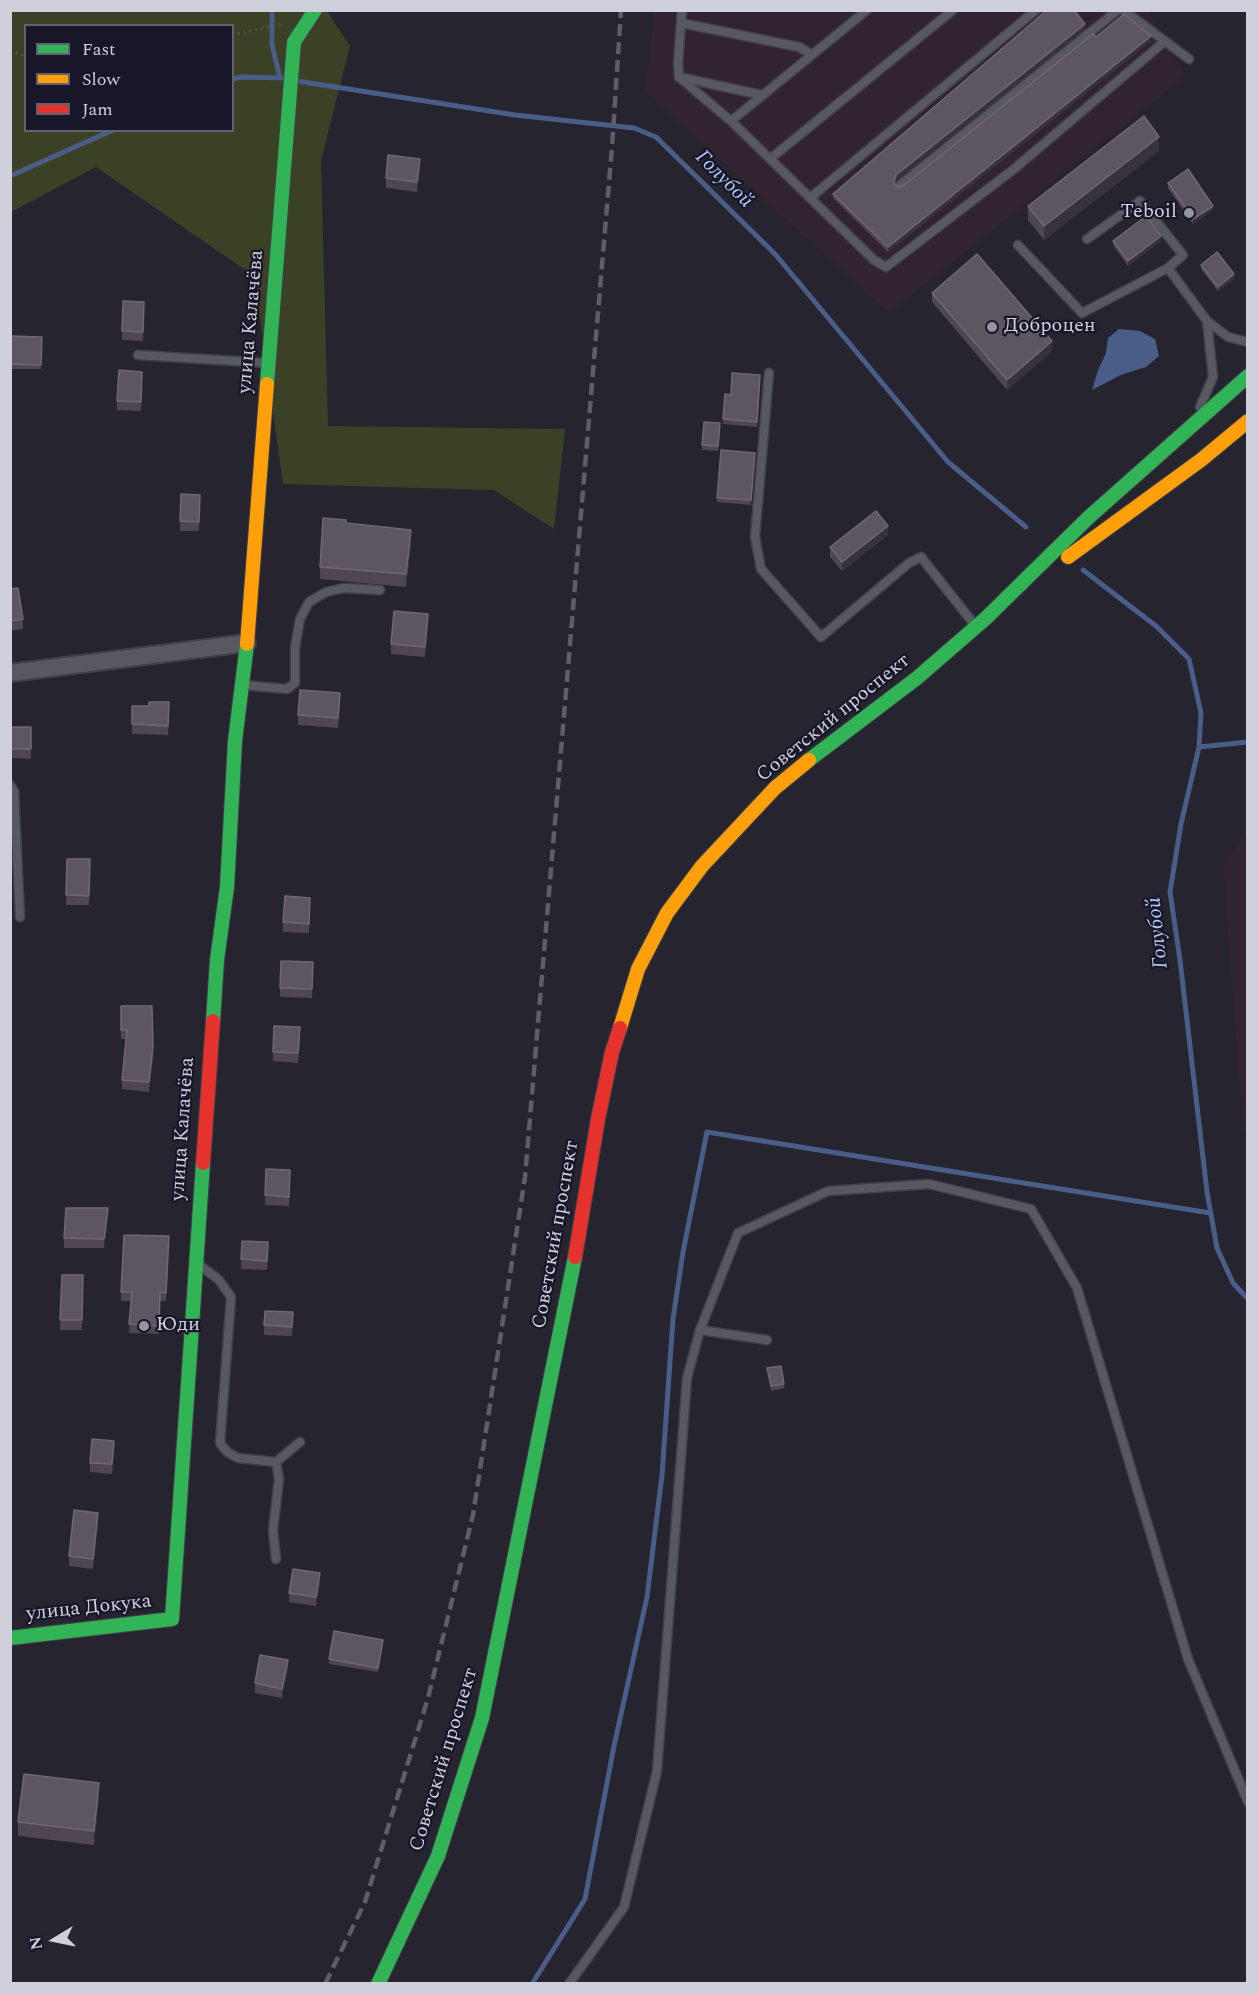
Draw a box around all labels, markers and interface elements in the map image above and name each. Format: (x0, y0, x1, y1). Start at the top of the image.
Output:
legend (24, 24, 234, 132)
text: Fast (82, 36, 115, 63)
text: Slow (82, 66, 120, 93)
text: Jam (82, 96, 113, 123)
water label: Голубой (689, 146, 757, 214)
place label: Teboil (1121, 201, 1177, 225)
marker: Teboil (1182, 206, 1196, 220)
street label: улица Калачёва (234, 249, 270, 395)
place label: Доброцен (1004, 315, 1096, 339)
marker: Доброцен (985, 320, 999, 334)
street label: Советский проспект (752, 650, 916, 788)
water label: Голубой (1143, 896, 1175, 970)
street label: улица Калачёва (167, 1056, 201, 1202)
street label: Советский проспект (529, 1139, 585, 1331)
place label: Юди (156, 1314, 200, 1338)
marker: Юди (137, 1319, 151, 1333)
street label: улица Докука (25, 1591, 153, 1627)
street label: Советский проспект (406, 1665, 484, 1855)
north arrow (24, 1910, 84, 1970)
text: N (23, 1935, 49, 1952)

